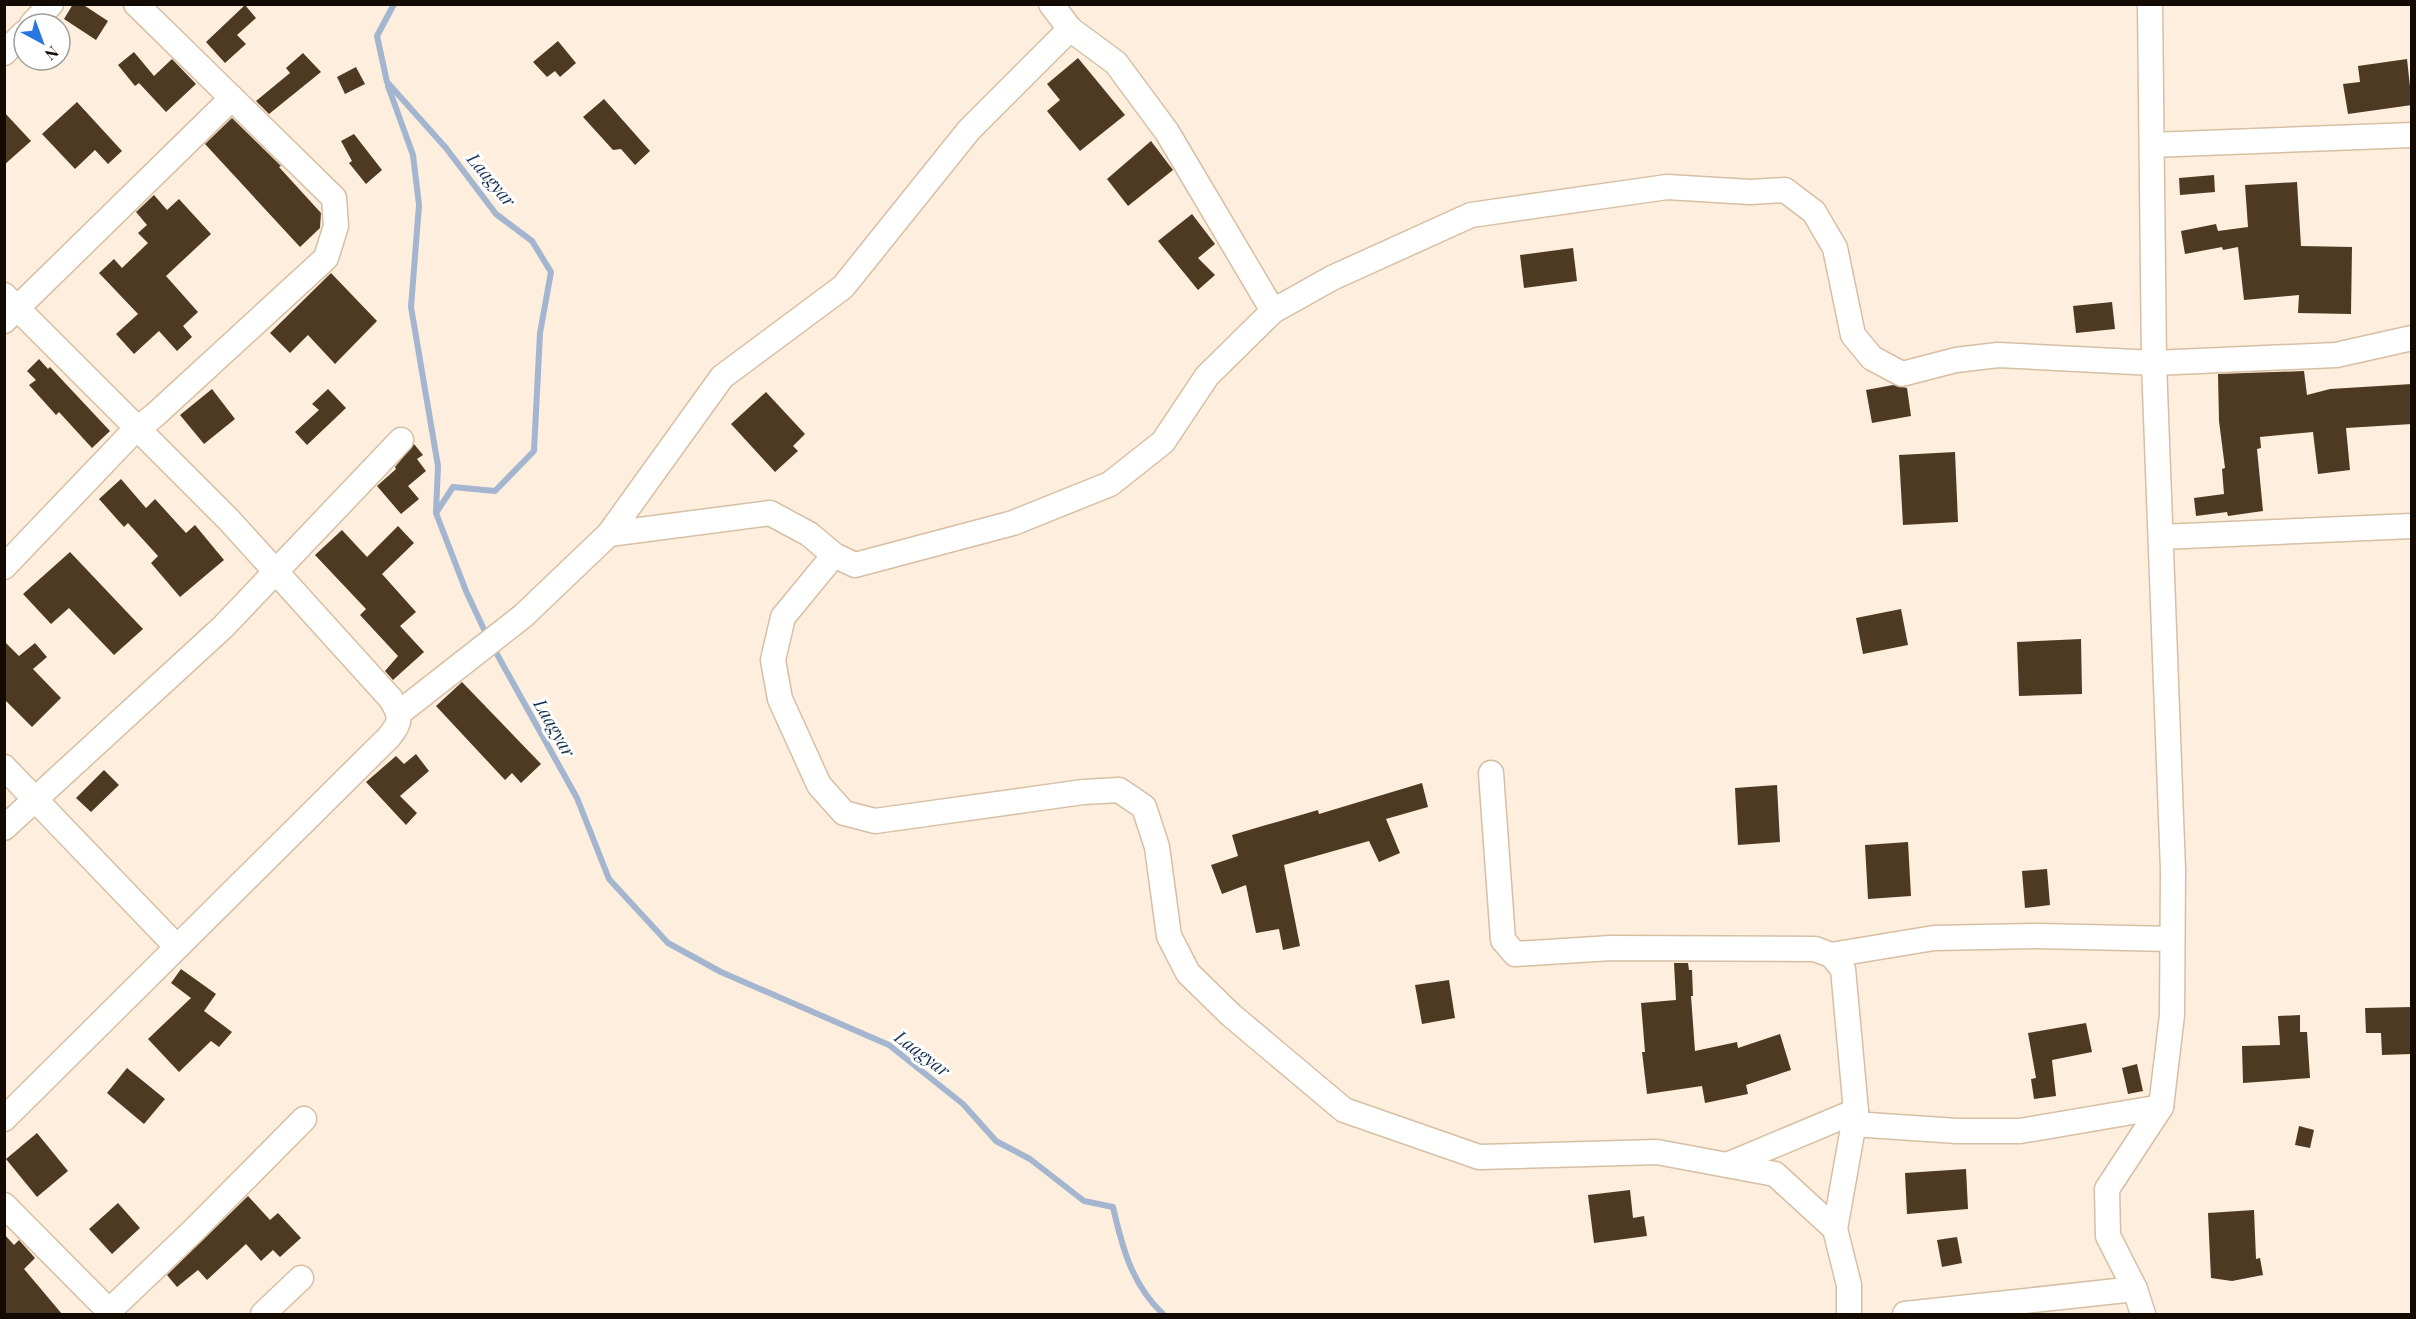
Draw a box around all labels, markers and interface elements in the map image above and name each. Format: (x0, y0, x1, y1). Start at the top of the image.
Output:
north arrow (12, 12, 72, 72)
text: N (41, 42, 63, 66)
water label: Laagyar (462, 147, 522, 212)
water label: Laagyar (528, 693, 582, 762)
water label: Laagyar (889, 1024, 956, 1083)

